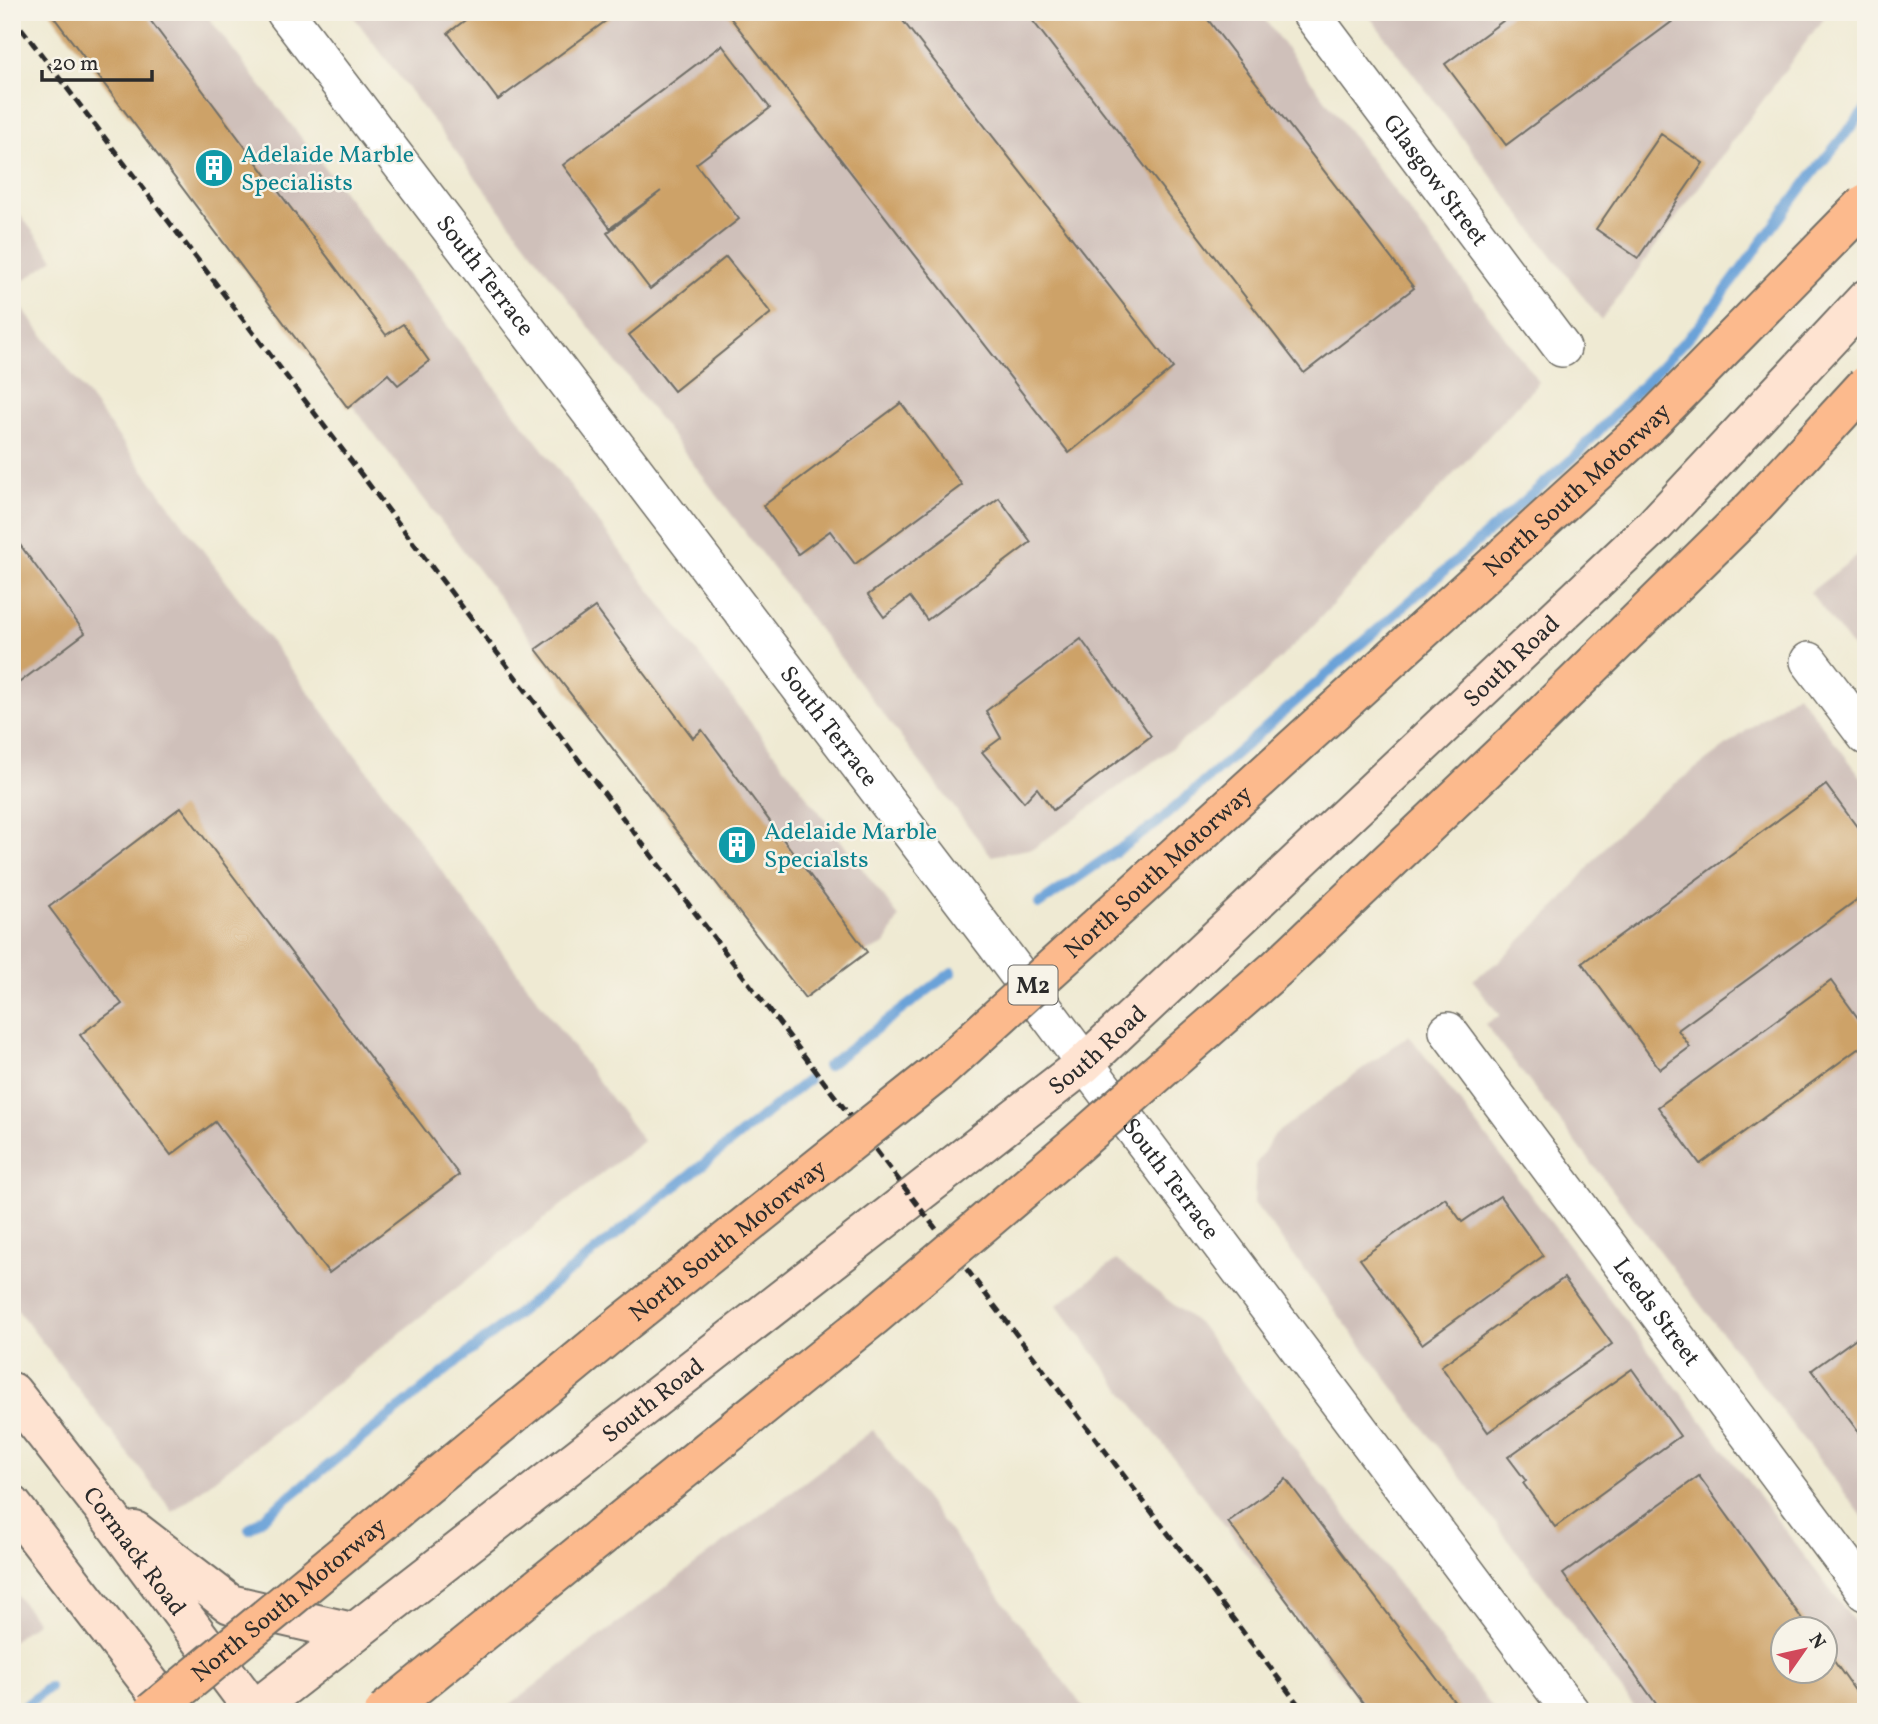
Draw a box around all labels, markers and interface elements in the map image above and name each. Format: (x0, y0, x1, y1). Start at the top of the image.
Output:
scale bar (42, 38, 152, 82)
text: 20 m (52, 50, 98, 79)
street label: Glasgow Street (1374, 108, 1495, 254)
place label: Adelaide Marble Specialists (241, 139, 414, 201)
building icon: Adelaide Marble Specialists (193, 147, 235, 189)
street label: South Terrace (427, 209, 541, 344)
street label: North South Motorway (1477, 396, 1680, 586)
street label: South Road (1457, 608, 1568, 716)
street label: South Terrace (771, 660, 885, 795)
street label: North South Motorway (1058, 778, 1261, 968)
place label: Adelaide Marble Specialsts (764, 816, 937, 878)
building icon: Adelaide Marble Specialsts (716, 824, 758, 866)
road number: M2 (1009, 966, 1058, 1004)
street label: South Road (1042, 998, 1155, 1104)
street label: South Terrace (1113, 1112, 1227, 1248)
street label: North South Motorway (623, 1152, 834, 1331)
street label: Leeds Street (1604, 1251, 1707, 1374)
street label: South Road (596, 1351, 712, 1452)
street label: Cormack Road (74, 1480, 193, 1624)
street label: North South Motorway (185, 1510, 395, 1692)
north arrow (1770, 1616, 1840, 1686)
text: N (1802, 1629, 1831, 1655)

